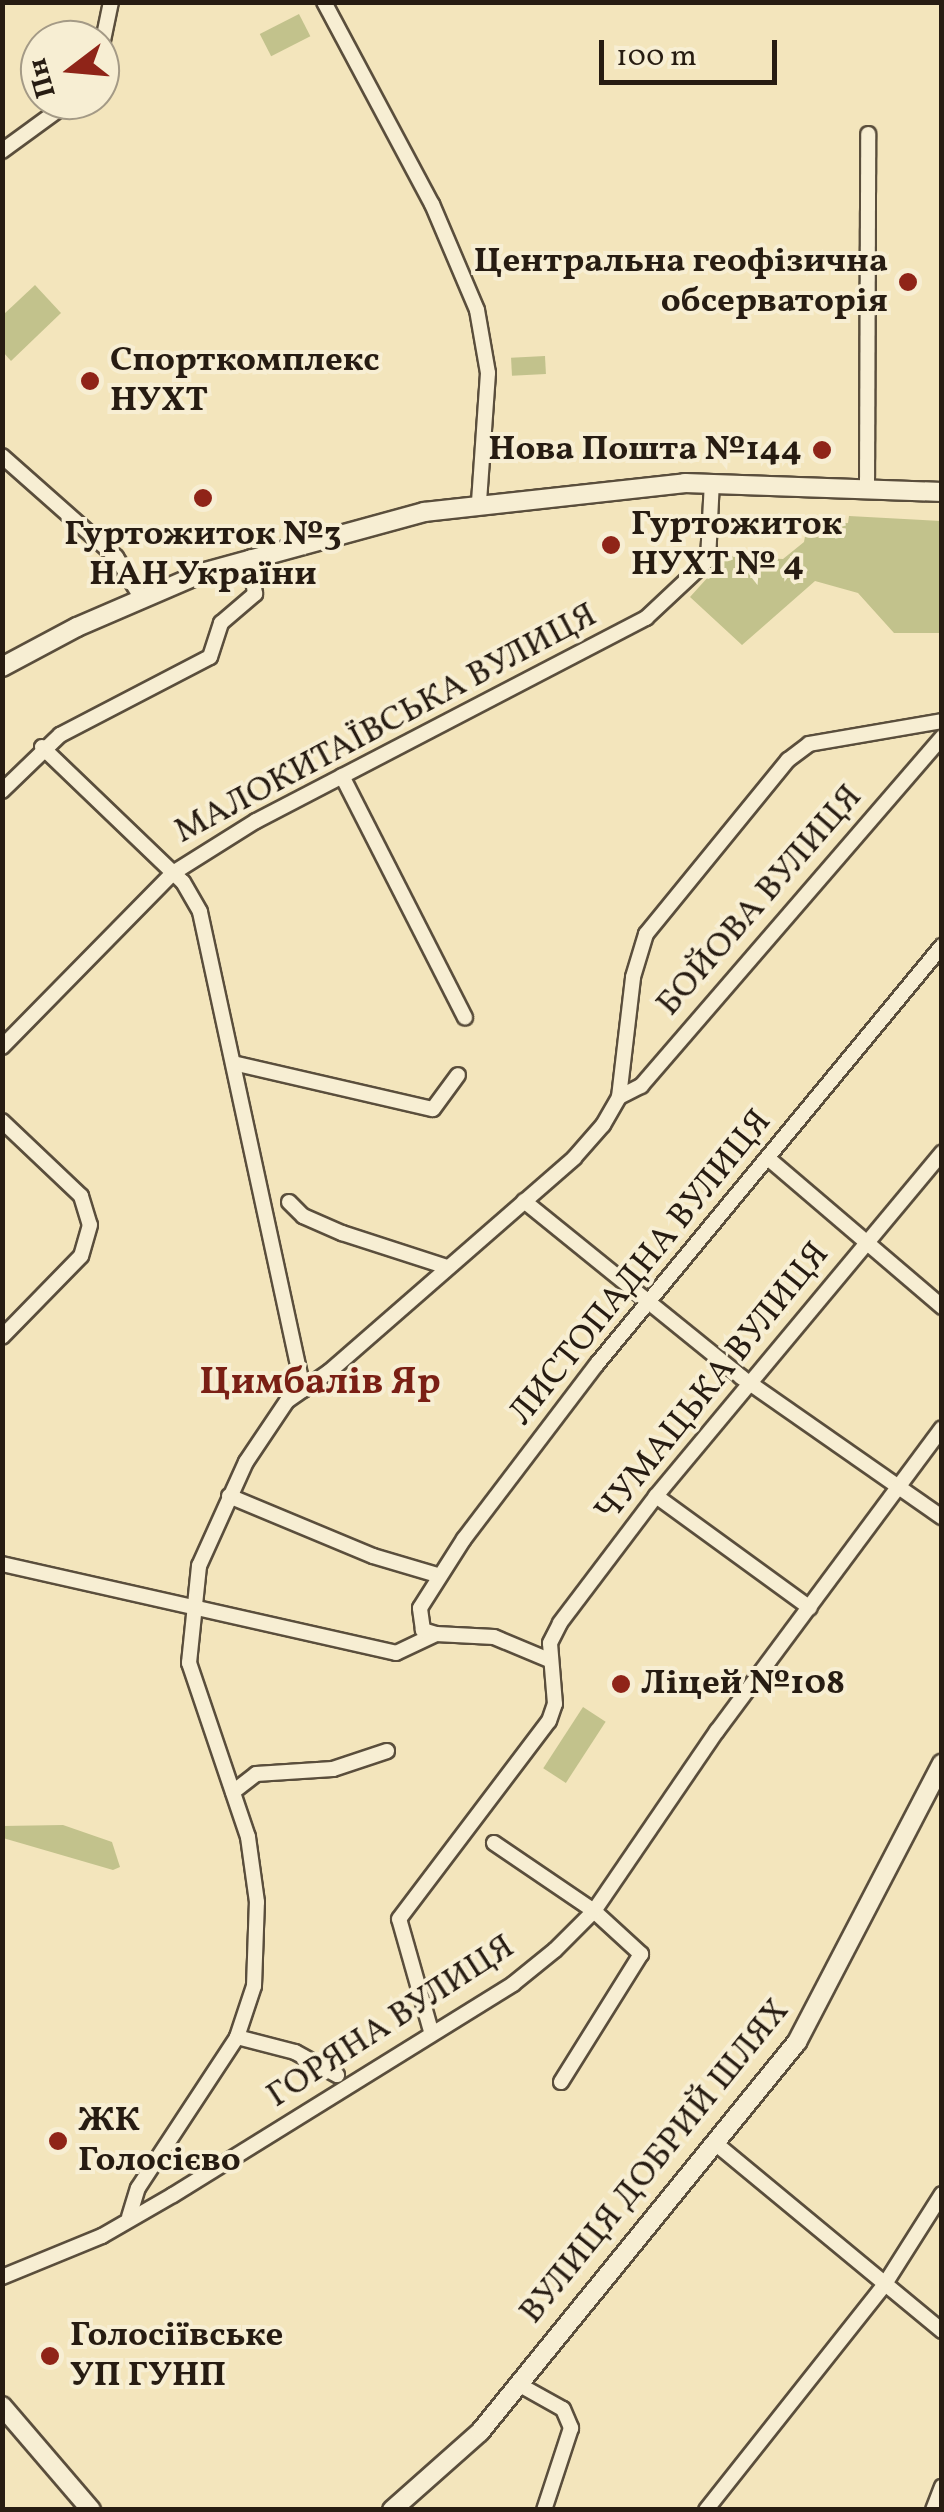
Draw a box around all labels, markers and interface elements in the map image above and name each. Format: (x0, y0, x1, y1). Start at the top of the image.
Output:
north arrow (20, 20, 120, 120)
scale bar (604, 20, 782, 82)
text: 100 m (616, 36, 697, 78)
text: Пн (18, 53, 67, 102)
place label: Центральна геофізична обсерваторія (474, 241, 888, 323)
marker: Центральна геофізична обсерваторія (897, 271, 919, 293)
place label: Спорткомплекс НУХТ (110, 340, 380, 422)
marker: Спорткомплекс НУХТ (79, 370, 101, 392)
place label: Нова Пошта №144 (488, 429, 802, 471)
marker: Нова Пошта №144 (811, 439, 833, 461)
marker: Гуртожиток №3 НАН України (192, 487, 214, 509)
place label: Гуртожиток НУХТ № 4 (631, 504, 843, 586)
place label: Гуртожиток №3 НАН України (64, 514, 342, 596)
marker: Гуртожиток НУХТ № 4 (600, 534, 622, 556)
street label: МАЛОКИТАЇВСЬКА ВУЛИЦЯ (168, 595, 604, 853)
street label: БОЙОВА ВУЛИЦЯ (648, 777, 872, 1025)
street label: ЛИСТОПАДНА ВУЛИЦЯ (501, 1102, 781, 1434)
street label: ЧУМАЦЬКА ВУЛИЦЯ (587, 1234, 839, 1532)
district label: Цимбалів Яр (199, 1361, 441, 1407)
place label: Ліцей №108 (641, 1663, 845, 1705)
marker: Ліцей №108 (610, 1673, 632, 1695)
street label: ГОРЯНА ВУЛИЦЯ (259, 1926, 523, 2118)
street label: ВУЛИЦЯ ДОБРИЙ ШЛЯХ (511, 1991, 799, 2333)
place label: ЖК Голосієво (78, 2100, 241, 2182)
marker: ЖК Голосієво (47, 2130, 69, 2152)
place label: Голосіївське УП ГУНП (70, 2315, 283, 2397)
marker: Голосіївське УП ГУНП (39, 2345, 61, 2367)

